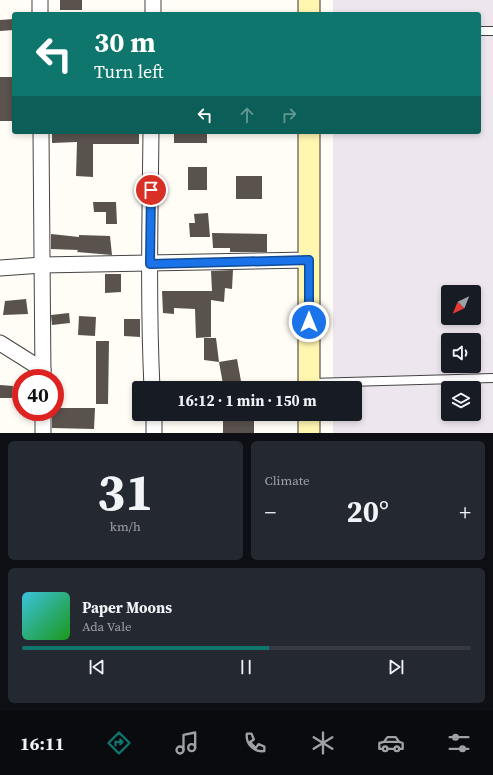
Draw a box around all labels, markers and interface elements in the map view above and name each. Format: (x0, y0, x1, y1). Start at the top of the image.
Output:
text: 30 m (94, 23, 156, 61)
icon: left (28, 28, 80, 80)
text: Turn left (94, 59, 164, 84)
icon: left (194, 104, 216, 126)
icon: ahead (236, 104, 258, 126)
icon: right (278, 104, 300, 126)
pin (134, 173, 168, 207)
icon: arrive (140, 179, 162, 201)
north arrow (441, 285, 481, 325)
map controls (441, 285, 481, 421)
position arrow (288, 301, 330, 343)
button: sound (441, 333, 481, 373)
speed limit sign: 40 (12, 369, 64, 421)
button: layers (441, 381, 481, 421)
text: 16:12 · 1 min · 150 m (178, 390, 317, 411)
text: 31 (97, 456, 153, 527)
text: Climate (265, 472, 310, 489)
text: 20° (347, 491, 389, 532)
text: − (265, 497, 276, 527)
text: + (459, 497, 471, 527)
text: km/h (110, 518, 141, 535)
text: Paper Moons (82, 597, 172, 618)
text: Ada Vale (82, 618, 132, 635)
icon: previous (86, 656, 108, 678)
icon: pause (235, 656, 257, 678)
icon: next (385, 656, 407, 678)
icon: directions (105, 729, 133, 757)
icon: music (173, 729, 201, 757)
icon: phone (241, 729, 269, 757)
icon: climate (309, 729, 337, 757)
icon: car (377, 729, 405, 757)
icon: filters (445, 729, 473, 757)
text: 16:11 (20, 731, 64, 756)

